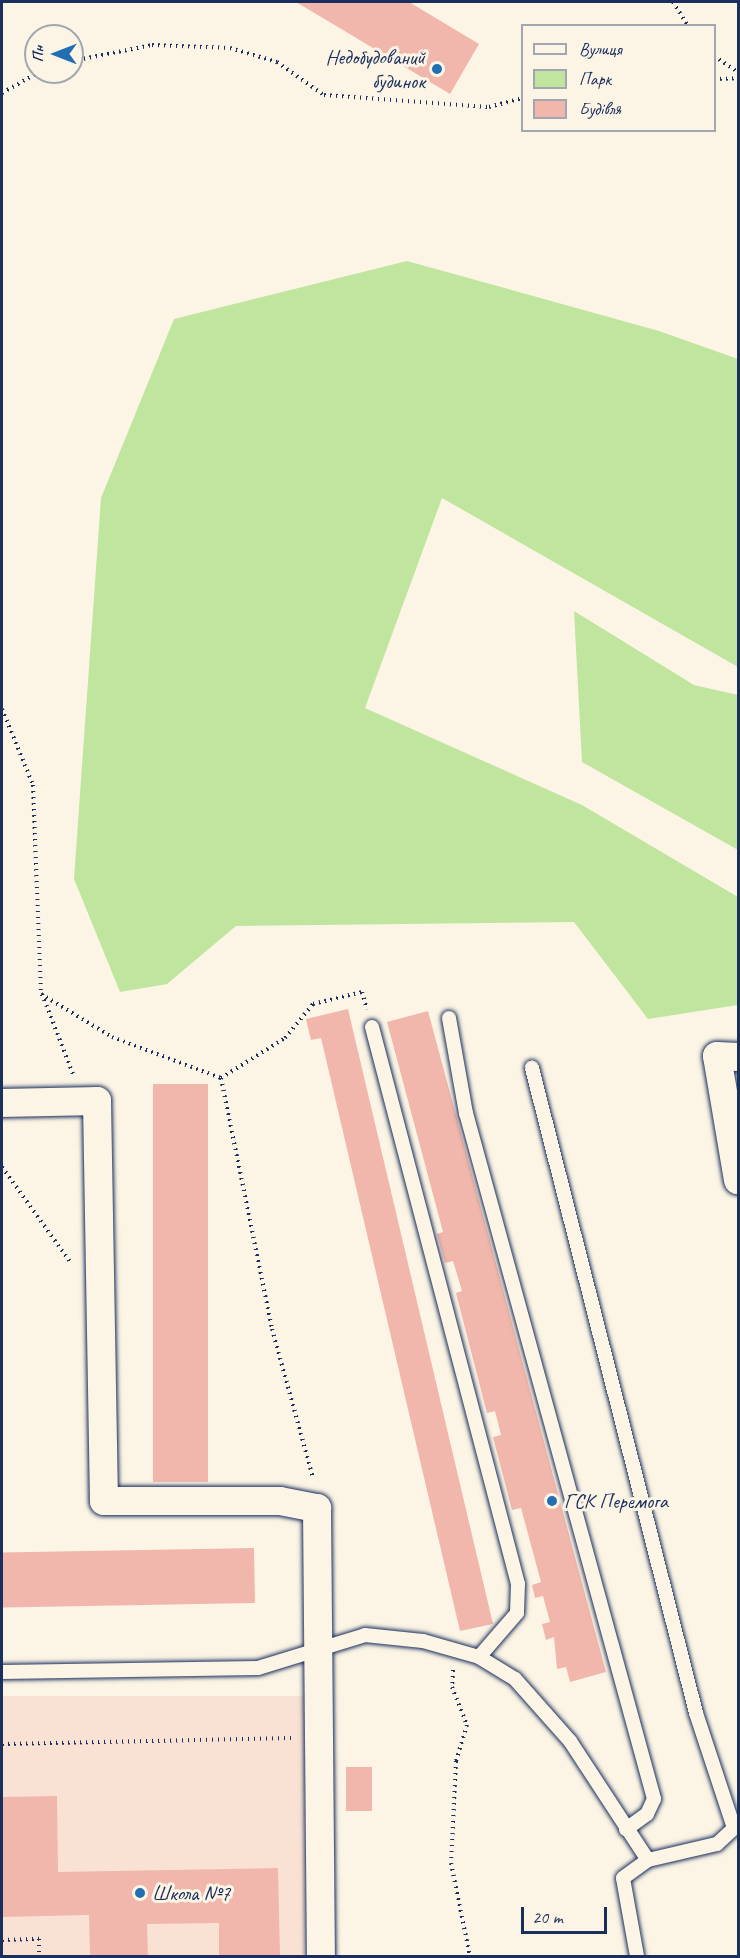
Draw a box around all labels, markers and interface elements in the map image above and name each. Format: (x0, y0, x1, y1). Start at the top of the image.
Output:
north arrow (24, 24, 84, 84)
legend (521, 24, 716, 132)
text: Вулиця (579, 38, 622, 60)
place label: Недобудований будинок (325, 44, 425, 94)
text: Пн (28, 46, 48, 62)
marker: Недобудований будинок (430, 62, 444, 76)
text: Парк (579, 68, 611, 90)
text: Будівля (579, 98, 621, 120)
place label: ГСК Перемога (564, 1488, 668, 1514)
marker: ГСК Перемога (545, 1494, 559, 1508)
place label: Школа №7 (152, 1880, 230, 1906)
marker: Школа №7 (133, 1886, 147, 1900)
scale bar (524, 1895, 610, 1933)
text: 20 m (532, 1906, 563, 1928)

